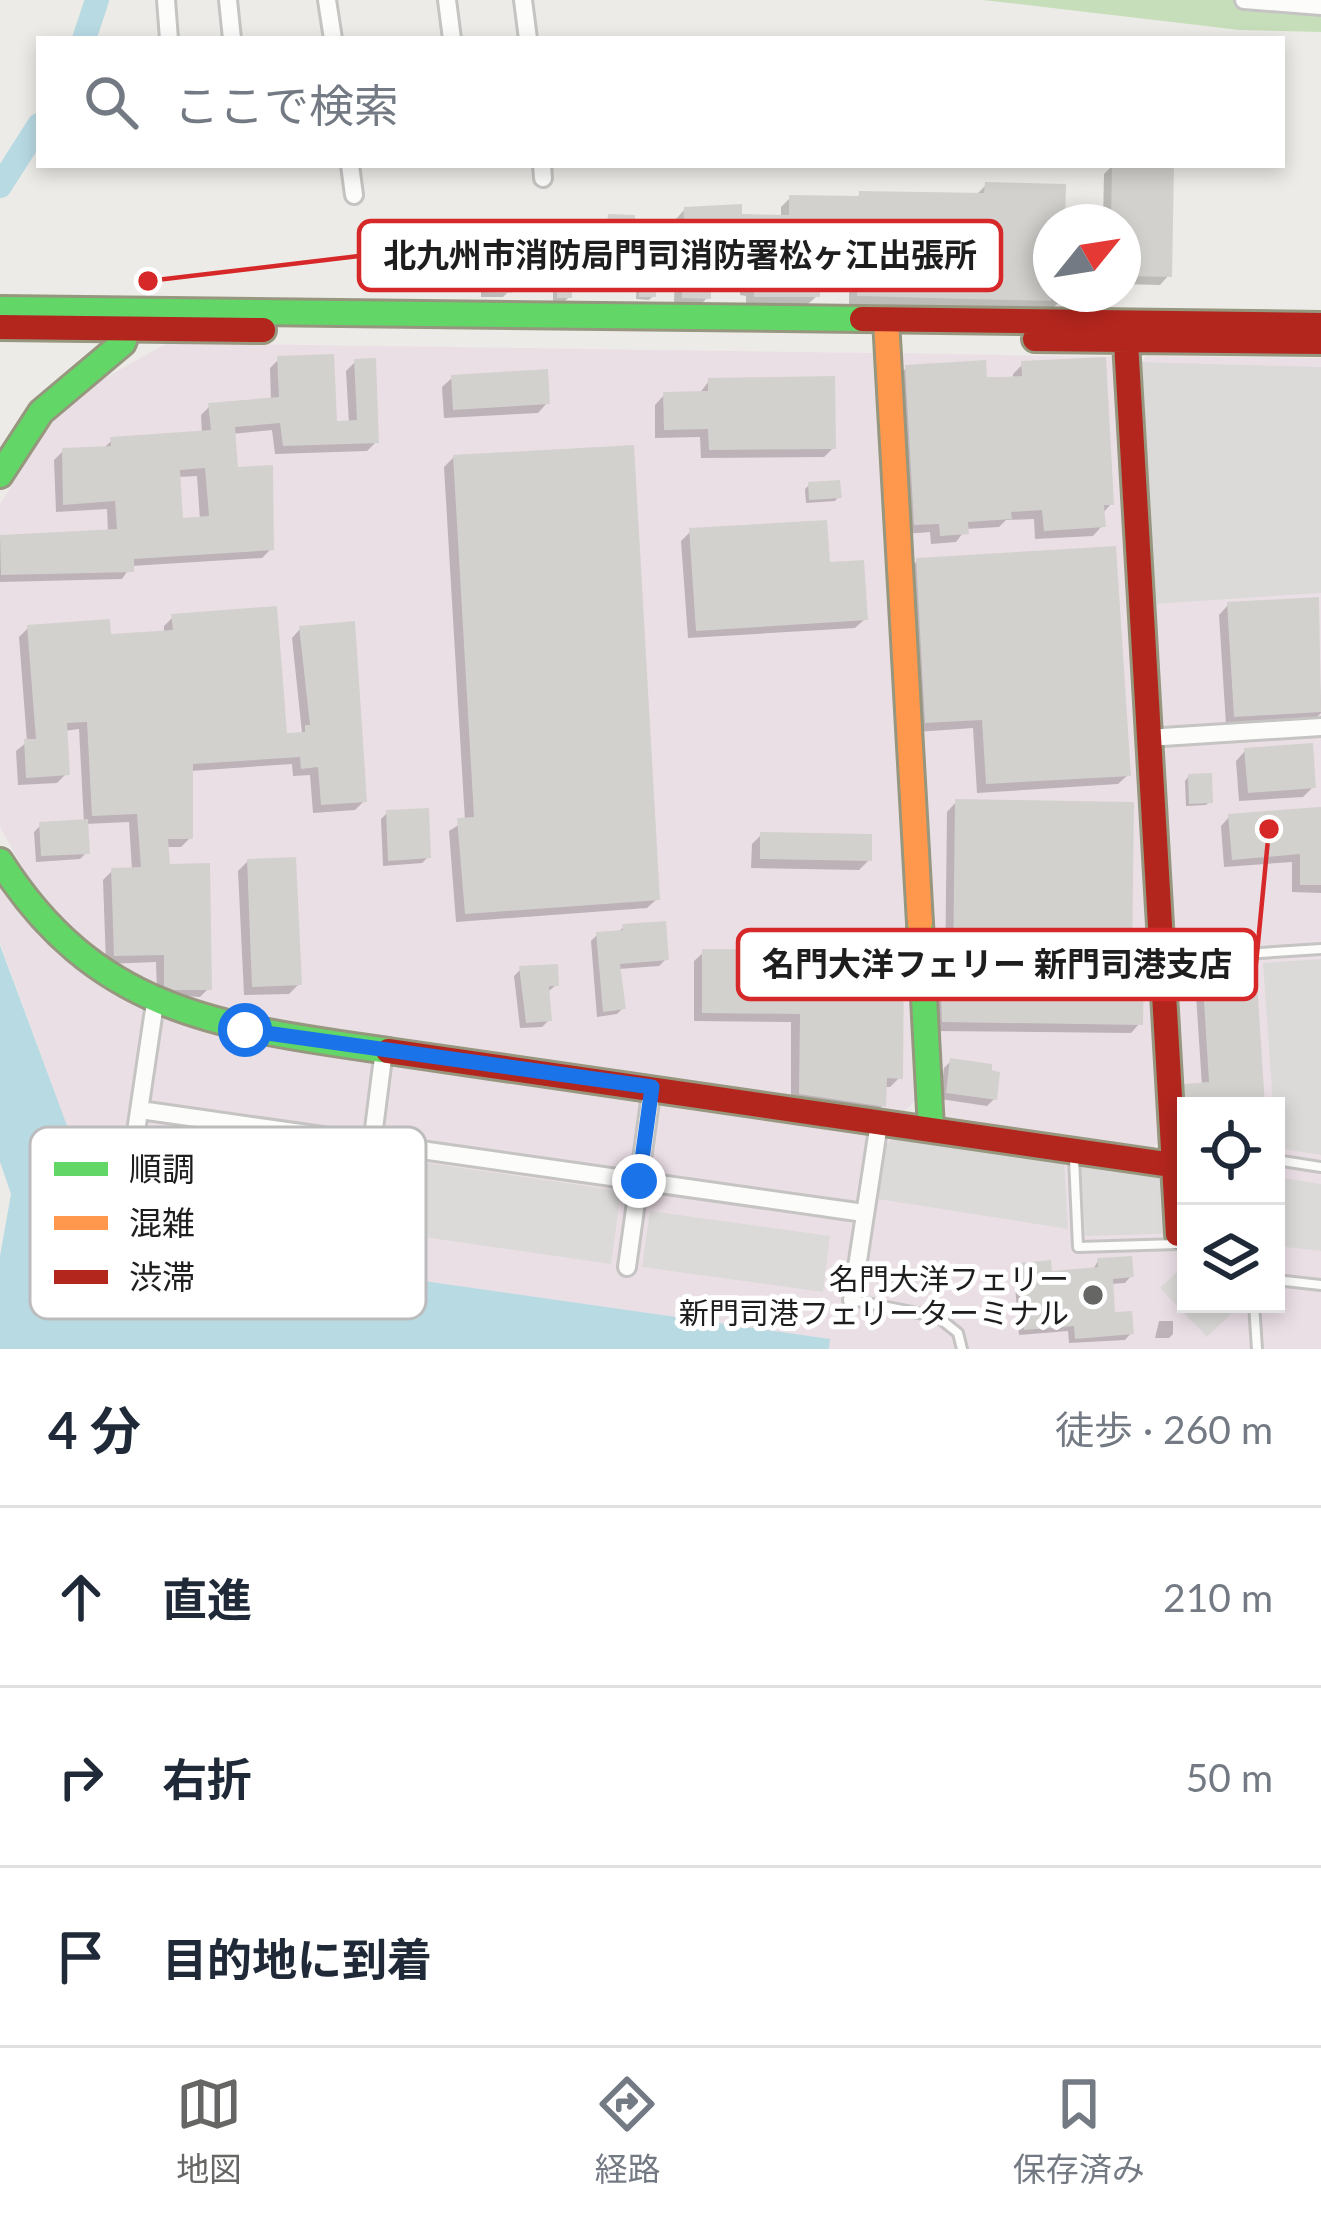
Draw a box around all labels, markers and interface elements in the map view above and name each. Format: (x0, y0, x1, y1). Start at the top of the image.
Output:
search box (36, 36, 1285, 168)
icon: search (78, 69, 144, 135)
text: ここで検索 (174, 78, 399, 132)
north arrow (1033, 204, 1141, 312)
callout: 北九州市消防局門司消防署松ヶ江出張所 (359, 221, 1001, 290)
text: 北九州市消防局門司消防署松ヶ江出張所 (383, 234, 977, 274)
callout: 名門大洋フェリー 新門司港支店 (738, 930, 1256, 999)
text: 名門大洋フェリー 新門司港支店 (762, 943, 1232, 983)
route start (218, 1003, 272, 1057)
map controls (1177, 1097, 1285, 1313)
button: locate (1177, 1097, 1285, 1205)
legend (30, 1127, 426, 1319)
text: 順調 (129, 1148, 195, 1188)
route end (612, 1154, 666, 1208)
text: 混雑 (129, 1202, 195, 1242)
button: layers (1177, 1205, 1285, 1313)
text: 渋滞 (129, 1256, 195, 1296)
place label: 名門大洋フェリー 新門司港フェリーターミナル (679, 1260, 1069, 1330)
marker: 名門大洋フェリー 新門司港フェリーターミナル (1080, 1282, 1106, 1308)
text: 4 分 (48, 1399, 141, 1460)
text: 徒歩 · 260 m (1055, 1406, 1273, 1452)
icon: ahead (48, 1564, 114, 1630)
text: 直進 (162, 1572, 252, 1626)
text: 210 m (1163, 1574, 1273, 1620)
icon: right (48, 1744, 114, 1810)
text: 右折 (162, 1752, 252, 1806)
text: 50 m (1186, 1754, 1273, 1800)
icon: arrive (48, 1924, 114, 1990)
text: 目的地に到着 (162, 1932, 432, 1986)
tab: 地図 (176, 2071, 242, 2191)
tab: 経路 (594, 2071, 660, 2191)
tab: 保存済み (1013, 2071, 1145, 2191)

